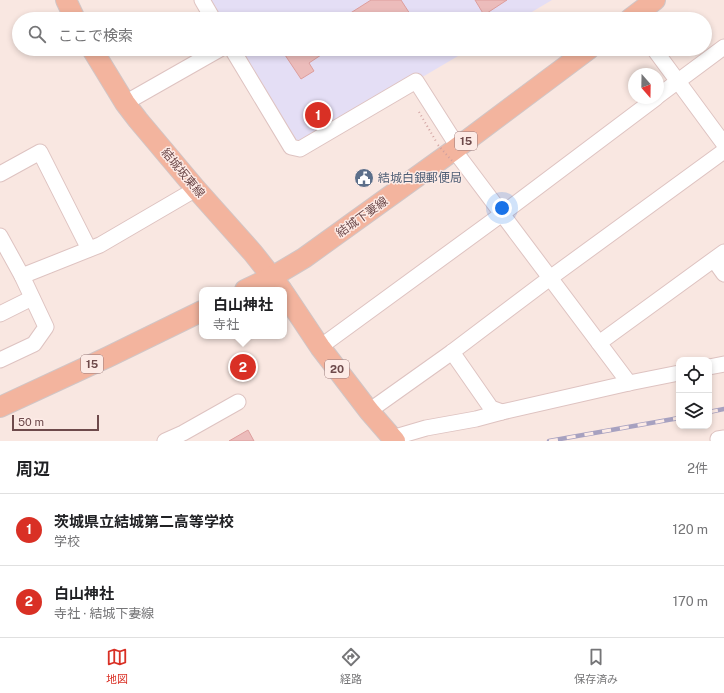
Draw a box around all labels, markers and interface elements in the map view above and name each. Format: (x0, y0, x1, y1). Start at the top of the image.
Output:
search box (12, 12, 712, 56)
icon: search (26, 23, 48, 45)
text: ここで検索 (58, 27, 133, 44)
north arrow (628, 68, 664, 104)
pin: 1 (305, 100, 331, 130)
road number: 15 (455, 132, 477, 150)
street label: 結城坂東線 (158, 146, 208, 200)
public building icon: 結城白銀郵便局 (353, 167, 375, 189)
place label: 結城白銀郵便局 (378, 171, 462, 185)
street label: 結城下妻線 (334, 194, 390, 240)
your location (492, 198, 512, 218)
popup (199, 287, 287, 339)
text: 白山神社 (213, 296, 273, 313)
text: 寺社 (213, 317, 239, 332)
pin: 2 (230, 352, 256, 382)
road number: 15 (81, 355, 103, 373)
map controls (676, 357, 712, 429)
button: locate (676, 357, 712, 393)
road number: 20 (325, 360, 349, 378)
button: layers (676, 393, 712, 429)
scale bar (12, 413, 99, 432)
text: 50 m (18, 416, 44, 428)
text: 周辺 (16, 459, 50, 479)
text: 2件 (687, 461, 708, 476)
text: 茨城県立結城第二高等学校 (54, 513, 234, 530)
text: 1 (26, 522, 32, 537)
text: 120 m (673, 522, 708, 537)
text: 学校 (54, 534, 80, 549)
text: 白山神社 (54, 585, 114, 602)
text: 2 (25, 594, 33, 609)
text: 170 m (673, 594, 708, 609)
text: 寺社 · 結城下妻線 (54, 606, 154, 621)
tab: 地図 (106, 646, 128, 686)
tab: 経路 (340, 646, 362, 686)
tab: 保存済み (574, 646, 618, 686)

